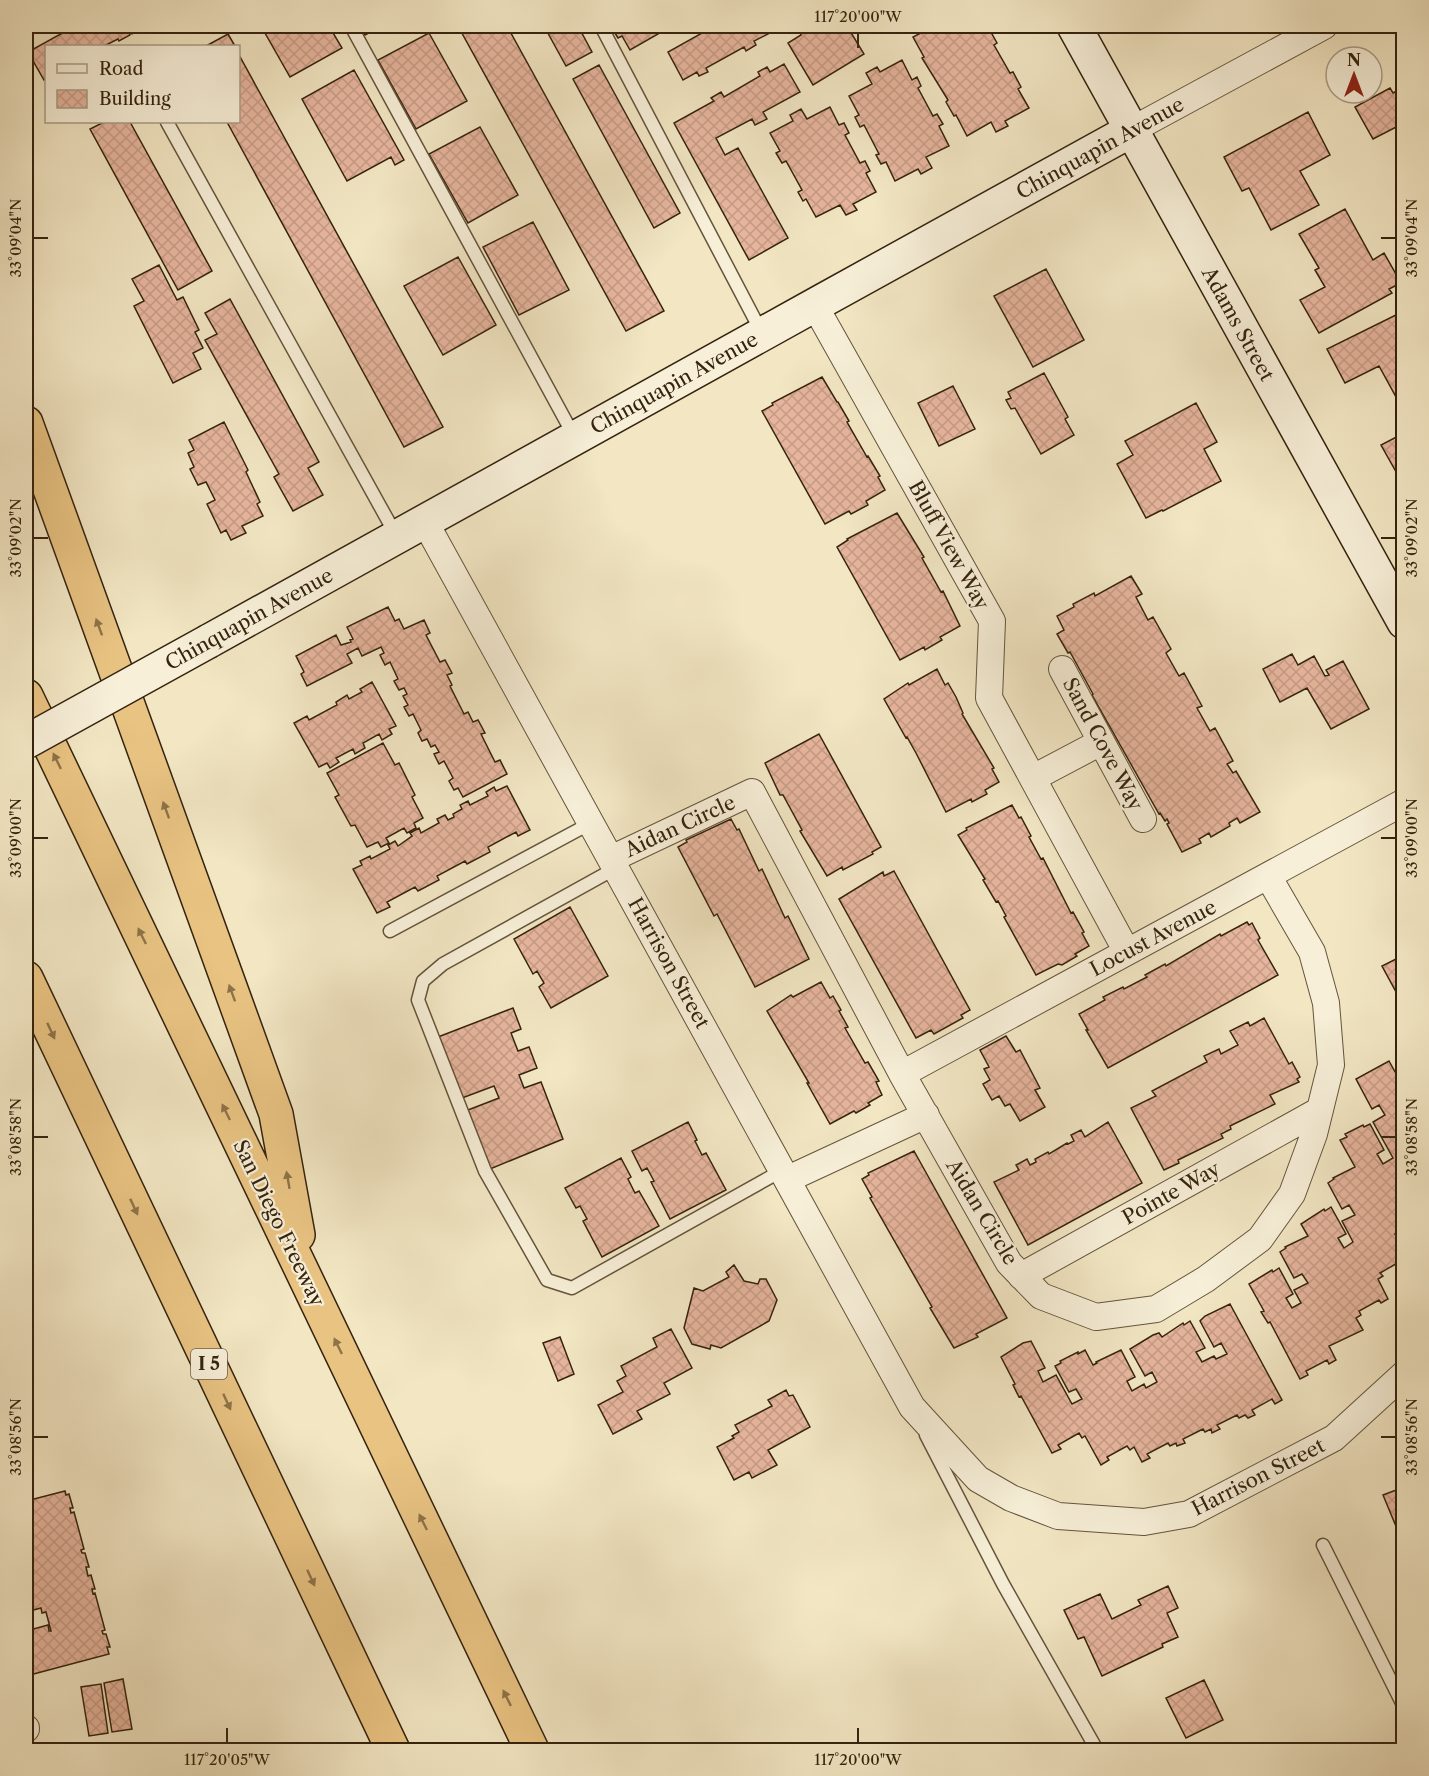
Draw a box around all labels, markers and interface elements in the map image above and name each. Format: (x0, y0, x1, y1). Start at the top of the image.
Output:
text: 117°20'00"W (814, 7, 902, 26)
legend (45, 45, 240, 123)
north arrow (1324, 45, 1384, 105)
text: N (1347, 50, 1361, 70)
text: Road (99, 58, 144, 80)
text: Building (99, 88, 171, 110)
street label: Chinquapin Avenue (1012, 92, 1188, 204)
text: 33°09'04"N (6, 199, 25, 277)
text: 33°09'04"N (1402, 199, 1421, 277)
street label: Adams Street (1196, 262, 1279, 385)
street label: Chinquapin Avenue (586, 327, 762, 439)
street label: Bluff View Way (904, 476, 995, 614)
text: 33°09'02"N (6, 498, 25, 578)
text: 33°09'02"N (1402, 498, 1421, 578)
street label: Chinquapin Avenue (161, 563, 337, 675)
one-way arrow (94, 618, 104, 636)
street label: Sand Cove Way (1058, 674, 1148, 815)
one-way arrow (53, 752, 62, 769)
street label: Aidan Circle (620, 790, 739, 862)
text: 33°09'00"N (6, 798, 25, 878)
text: 33°09'00"N (1402, 798, 1421, 878)
one-way arrow (160, 801, 170, 819)
street label: Harrison Street (623, 893, 715, 1033)
street label: Locust Avenue (1086, 895, 1220, 981)
one-way arrow (137, 928, 146, 945)
one-way arrow (227, 984, 237, 1002)
one-way arrow (46, 1023, 55, 1040)
text: 33°08'58"N (6, 1098, 25, 1176)
text: 33°08'58"N (1402, 1098, 1421, 1176)
one-way arrow (222, 1104, 231, 1121)
street label: San Diego Freeway (228, 1136, 330, 1311)
street label: Aidan Circle (941, 1154, 1023, 1269)
street label: Pointe Way (1118, 1156, 1225, 1230)
one-way arrow (283, 1170, 292, 1189)
one-way arrow (130, 1199, 139, 1216)
one-way arrow (334, 1338, 343, 1355)
road number: I 5 (191, 1349, 227, 1379)
one-way arrow (223, 1394, 232, 1411)
text: 33°08'56"N (6, 1398, 25, 1476)
text: 33°08'56"N (1402, 1398, 1421, 1476)
street label: Harrison Street (1188, 1433, 1328, 1521)
one-way arrow (418, 1513, 427, 1530)
one-way arrow (307, 1570, 316, 1587)
one-way arrow (502, 1689, 512, 1706)
text: 117°20'05"W (184, 1750, 271, 1769)
text: 117°20'00"W (814, 1750, 902, 1769)

